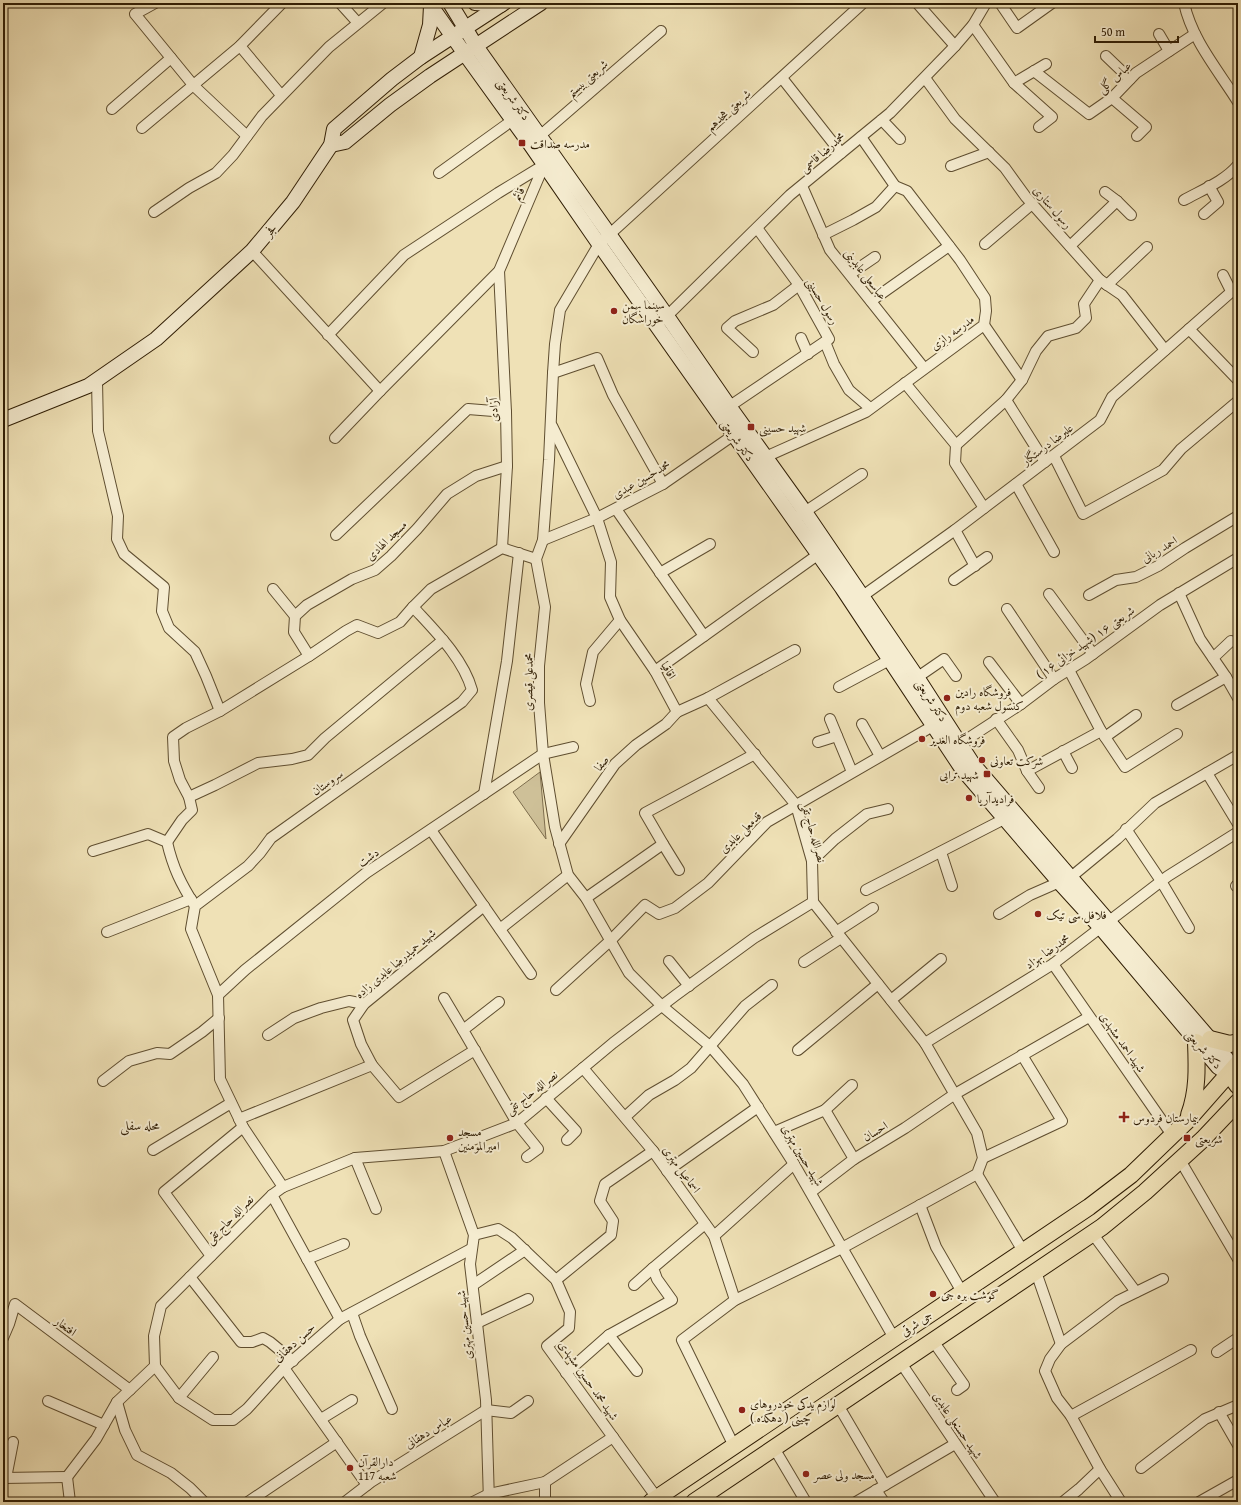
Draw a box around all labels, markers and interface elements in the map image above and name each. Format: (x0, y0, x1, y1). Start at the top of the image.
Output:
scale bar (1095, 18, 1178, 44)
text: 50 m (1101, 23, 1125, 40)
street label: شریعتی بیستم (563, 55, 614, 104)
street label: عباس گلی (1093, 57, 1136, 98)
street label: دکتر شریعتی (492, 75, 535, 124)
street label: شریعتی هجدهم (702, 85, 756, 137)
street label: محمدرضا قاسمی (796, 128, 849, 177)
place label: مدرسه صداقت (530, 135, 590, 152)
marker: مدرسه صداقت (517, 138, 527, 148)
street label: رسول ستاری (1030, 182, 1077, 232)
street label: قائم (508, 185, 531, 205)
street label: فجر (258, 220, 280, 242)
street label: عباسعلی عابدینی (840, 245, 892, 304)
street label: رسول حسینی (802, 274, 843, 328)
place label: سینما بهمن خوراسگان (622, 296, 665, 327)
marker: سینما بهمن خوراسگان (609, 306, 619, 316)
street label: مدرسه رازی (927, 310, 977, 354)
street label: آزادی (484, 396, 502, 423)
street label: دکتر شریعتی (716, 416, 759, 465)
place label: شهید حسینی (759, 419, 806, 437)
street label: علیرضا درستگار (1017, 419, 1077, 470)
marker: شهید حسینی (746, 422, 756, 432)
street label: محمدحسین عبدی (609, 456, 673, 502)
street label: مسجد الهادی (362, 516, 410, 564)
street label: احمد ربانی (1138, 531, 1181, 566)
street label: شریعتی ۱۶ (شهید خزائی ۱۶ ) (1032, 602, 1138, 683)
street label: محمدعلی قیصری (519, 653, 538, 711)
street label: اقاقیا (657, 658, 681, 682)
street label: دکتر شریعتی (911, 675, 952, 725)
place label: فروشگاه رادین کنسول شعبه دوم (955, 683, 1024, 717)
marker: فروشگاه رادین کنسول شعبه دوم (942, 693, 952, 703)
place label: فروشگاه الغدیر (928, 731, 985, 748)
marker: فروشگاه الغدیر (917, 734, 927, 744)
street label: صفا (589, 752, 613, 774)
place label: شرکت تعاونی (990, 752, 1043, 769)
marker: شرکت تعاونی (977, 755, 987, 765)
street label: سروستان (308, 765, 346, 799)
place label: شهید ترابی (939, 766, 979, 784)
marker: شهید ترابی (982, 769, 992, 779)
place label: فرادیدآریا (977, 790, 1014, 807)
marker: فرادیدآریا (964, 793, 974, 803)
street label: نصرالله حاج تقی (794, 799, 831, 865)
street label: قدمعلی عابدی (715, 807, 766, 857)
street label: دشت (354, 843, 382, 871)
place label: فلافل سی تیک (1046, 906, 1107, 924)
marker: فلافل سی تیک (1033, 909, 1043, 919)
street label: شهید حمیدرضا عابدی زاده (351, 924, 439, 1002)
street label: محمدرضا بهزاد (1021, 929, 1073, 973)
street label: شهید احمد مشهدی (1096, 1008, 1150, 1076)
street label: دکتر شریعتی (1181, 1026, 1226, 1073)
street label: نصرالله حاج تقی (501, 1066, 563, 1120)
place label: بیمارستان فردوس (1133, 1109, 1199, 1126)
marker: بیمارستان فردوس (1118, 1111, 1130, 1123)
district label: محله سفلی (120, 1116, 160, 1136)
street label: احسان (859, 1117, 891, 1145)
street label: شهید حسین مهتری (778, 1121, 828, 1189)
place label: مسجد امیرالمومنین (458, 1123, 500, 1154)
place label: شریعتی (1195, 1130, 1223, 1148)
marker: مسجد امیرالمومنین (445, 1133, 455, 1143)
marker: شریعتی (1182, 1133, 1192, 1143)
street label: اسماعیل مهتری (658, 1142, 705, 1197)
street label: نصرالله حاج تقی (201, 1191, 259, 1249)
place label: گوشت بره جی (941, 1286, 999, 1303)
marker: گوشت بره جی (928, 1289, 938, 1299)
street label: شهید حسین مهتری (452, 1290, 476, 1360)
street label: جی شرقی (897, 1306, 935, 1340)
street label: افتخار (51, 1312, 81, 1340)
street label: حسن دهقانی (269, 1318, 320, 1366)
street label: شهید محمد حسین مشهدی (555, 1337, 623, 1423)
street label: شهید حسنعلی عابدی (928, 1388, 987, 1463)
place label: لوازم یدکی خودروهای چینی ( دهکده ) (750, 1395, 836, 1427)
marker: لوازم یدکی خودروهای چینی ( دهکده ) (737, 1405, 747, 1415)
street label: عباس دهقانی (401, 1410, 455, 1452)
place label: دارالقرآن شعبه 117 (358, 1453, 397, 1484)
marker: دارالقرآن شعبه 117 (345, 1463, 355, 1473)
place label: مسجد ولی عصر (812, 1466, 875, 1483)
marker: مسجد ولی عصر (801, 1469, 811, 1479)

